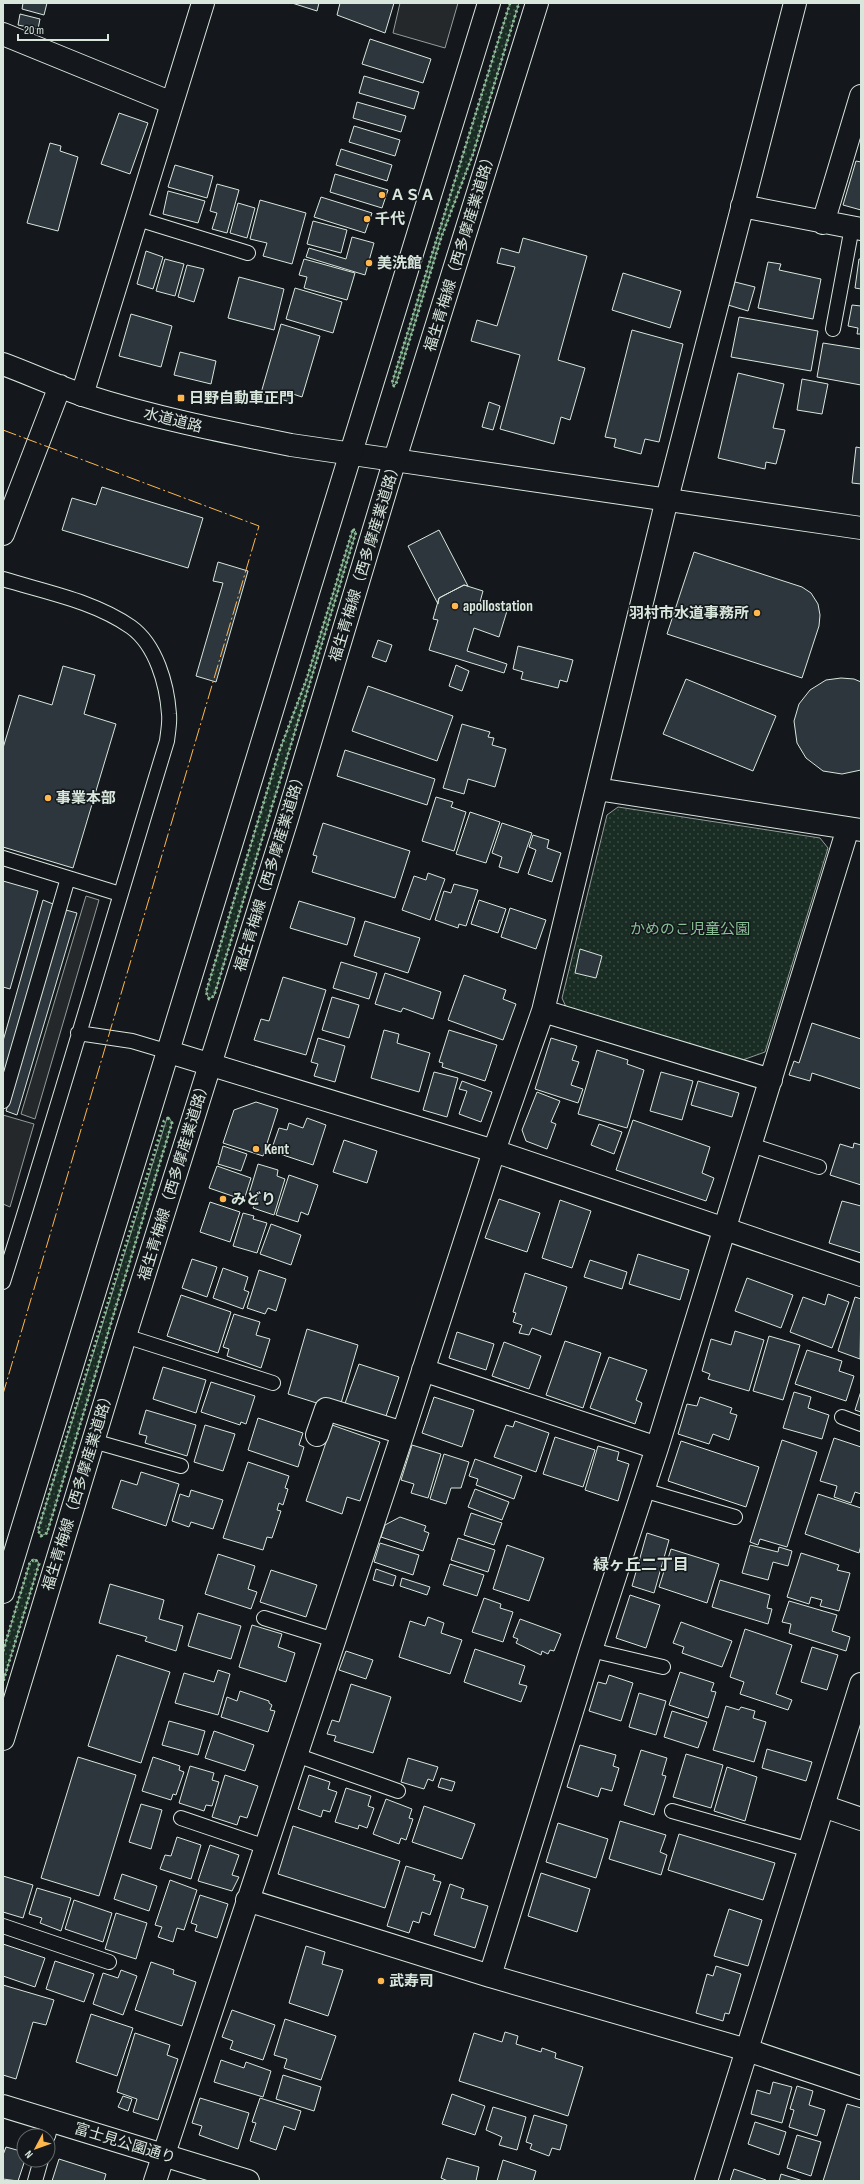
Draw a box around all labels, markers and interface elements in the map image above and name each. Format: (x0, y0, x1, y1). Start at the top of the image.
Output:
scale bar (18, 16, 108, 42)
text: 20 m (24, 23, 44, 38)
street label: 福生青梅線（西多摩産業道路） (421, 148, 500, 354)
place label: ＡＳＡ (390, 186, 435, 205)
marker: ＡＳＡ (377, 190, 387, 200)
place label: 千代 (375, 210, 405, 229)
marker: 千代 (362, 214, 372, 224)
place label: 美洗館 (377, 254, 422, 273)
marker: 美洗館 (364, 258, 374, 268)
place label: 日野自動車正門 (189, 389, 294, 408)
marker: 日野自動車正門 (176, 393, 186, 403)
street label: 水道道路 (141, 404, 204, 437)
street label: 福生青梅線（西多摩産業道路） (326, 458, 405, 664)
place label: apollostation (463, 597, 533, 616)
marker: apollostation (450, 601, 460, 611)
place label: 羽村市水道事務所 (629, 604, 749, 623)
marker: 羽村市水道事務所 (752, 608, 762, 618)
street label: 福生青梅線（西多摩産業道路） (231, 768, 310, 974)
place label: 事業本部 (56, 789, 116, 808)
marker: 事業本部 (43, 793, 53, 803)
park label: かめのこ児童公園 (630, 920, 750, 939)
street label: 福生青梅線（西多摩産業道路） (135, 1077, 214, 1283)
place label: Kent (264, 1140, 289, 1159)
marker: Kent (251, 1144, 261, 1154)
place label: みどり (231, 1190, 276, 1209)
marker: みどり (218, 1194, 228, 1204)
street label: 福生青梅線（西多摩産業道路） (39, 1387, 118, 1593)
district label: 緑ヶ丘二丁目 (593, 1556, 689, 1575)
place label: 武寿司 (389, 1972, 434, 1991)
marker: 武寿司 (376, 1976, 386, 1986)
street label: 富士見公園通り (72, 2119, 178, 2168)
north arrow (16, 2128, 56, 2168)
text: N (22, 2148, 36, 2161)

